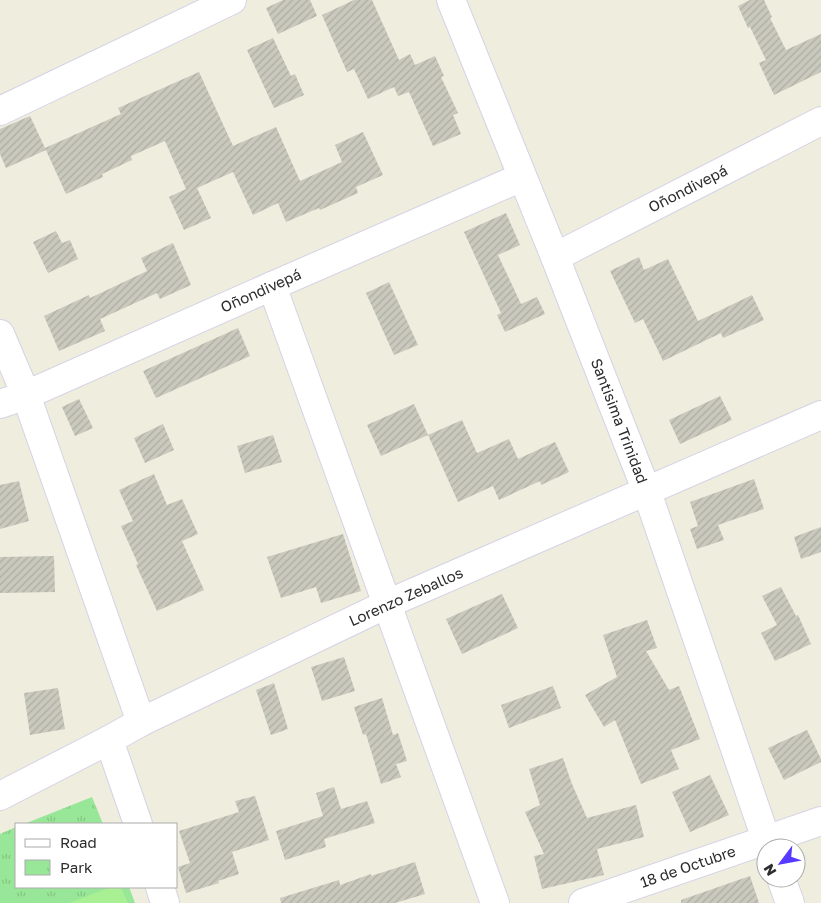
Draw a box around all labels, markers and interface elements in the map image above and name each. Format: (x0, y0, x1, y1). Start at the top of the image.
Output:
street label: Oñondivepá (645, 161, 730, 216)
street label: Oñondivepá (218, 264, 304, 316)
street label: Santisima Trinidad (588, 356, 652, 486)
street label: Lorenzo Zeballos (346, 563, 465, 629)
legend (15, 823, 178, 888)
text: Road (60, 833, 97, 851)
north arrow (756, 838, 806, 888)
street label: 18 de Octubre (638, 841, 738, 891)
text: Park (60, 858, 93, 876)
text: N (760, 861, 780, 879)

